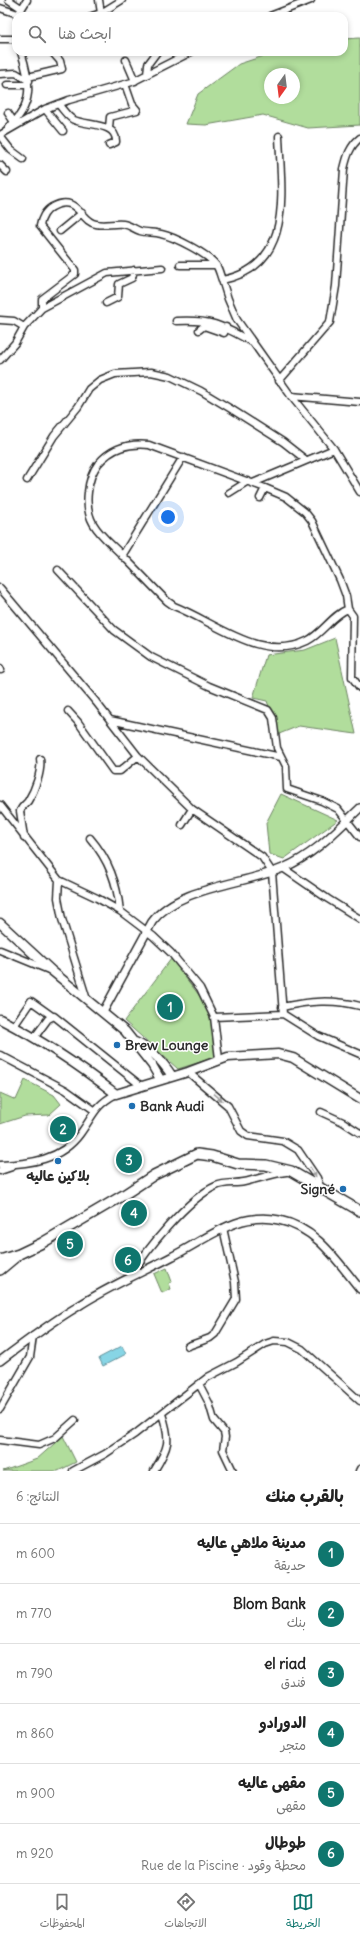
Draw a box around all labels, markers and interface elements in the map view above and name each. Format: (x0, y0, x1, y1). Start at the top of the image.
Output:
search box (12, 12, 348, 56)
icon: search (26, 23, 48, 45)
text: ابحث هنا (58, 24, 112, 43)
north arrow (264, 68, 300, 104)
your location (158, 507, 178, 527)
pin: 1 (157, 992, 183, 1022)
place label: Brew Lounge (125, 1036, 209, 1054)
marker: Brew Lounge (112, 1040, 122, 1050)
one-way arrow (213, 1092, 223, 1101)
place label: Bank Audi (140, 1097, 204, 1115)
marker: Bank Audi (127, 1101, 137, 1111)
pin: 2 (50, 1114, 76, 1144)
pin: 3 (116, 1145, 142, 1175)
marker: بلاكين عاليه (53, 1156, 63, 1166)
one-way arrow (310, 1166, 317, 1178)
place label: بلاكين عاليه (26, 1167, 90, 1185)
place label: Signé (301, 1180, 335, 1198)
marker: Signé (338, 1184, 348, 1194)
pin: 4 (121, 1198, 147, 1228)
pin: 5 (57, 1229, 83, 1259)
pin: 6 (115, 1245, 141, 1275)
text: بالقرب منك (265, 1485, 344, 1507)
text: النتائج: 6 (16, 1488, 60, 1505)
text: مدينة ملاهي عاليه (197, 1533, 306, 1552)
text: 600 m (16, 1545, 55, 1562)
text: 1 (328, 1545, 334, 1562)
text: حديقة (274, 1557, 306, 1574)
text: Blom Bank (233, 1594, 306, 1613)
text: 770 m (16, 1605, 52, 1622)
text: 2 (327, 1605, 335, 1622)
text: بنك (287, 1614, 306, 1631)
text: el riad (264, 1654, 306, 1673)
text: 790 m (16, 1665, 53, 1682)
text: 3 (327, 1665, 335, 1682)
text: فندق (281, 1674, 306, 1691)
text: الدورادو (259, 1713, 306, 1732)
text: 860 m (16, 1725, 54, 1742)
text: 4 (327, 1725, 335, 1742)
text: متجر (281, 1737, 306, 1754)
text: مقهى عاليه (238, 1773, 306, 1792)
text: 900 m (16, 1785, 55, 1802)
text: 5 (327, 1785, 335, 1802)
text: مقهى (276, 1797, 306, 1814)
text: طوطال (265, 1833, 306, 1852)
text: 920 m (16, 1845, 54, 1862)
text: 6 (327, 1845, 335, 1862)
text: محطة وقود · Rue de la Piscine (141, 1857, 306, 1874)
tab: المحفوظات (40, 1891, 85, 1933)
tab: الاتجاهات (164, 1891, 207, 1933)
tab: الخريطة (286, 1891, 320, 1933)

